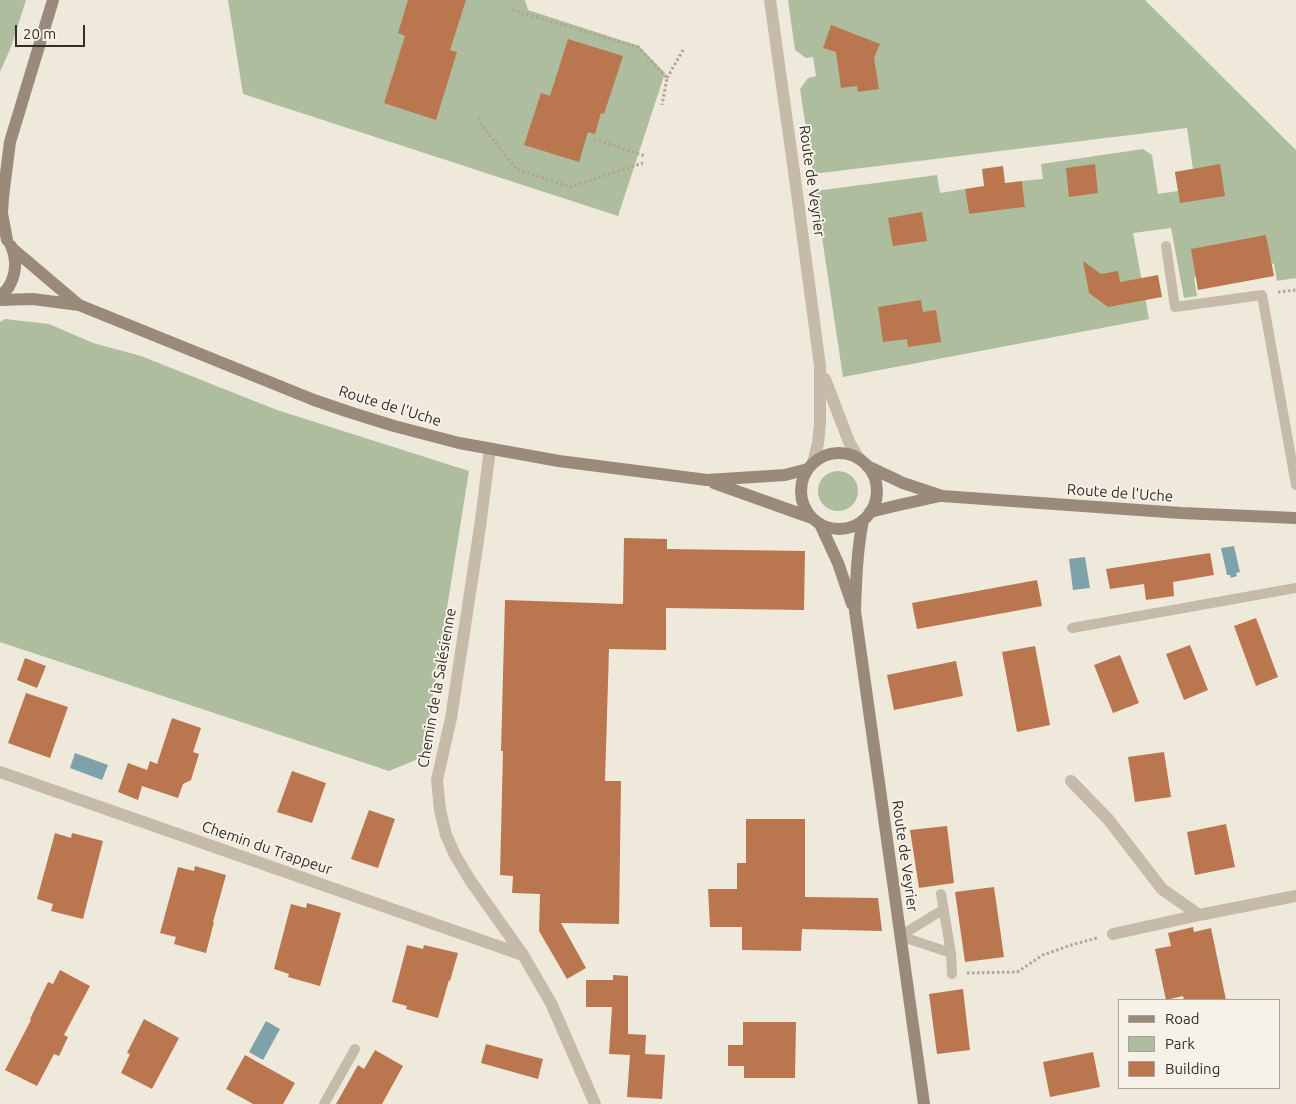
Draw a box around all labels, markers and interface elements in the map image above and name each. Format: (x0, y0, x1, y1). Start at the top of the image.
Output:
scale bar (18, 15, 88, 47)
text: 20 m (23, 25, 56, 42)
street label: Route de Veyrier (795, 124, 829, 238)
street label: Route de l'Uche (337, 382, 443, 430)
street label: Route de l'Uche (1066, 480, 1174, 506)
street label: Chemin de la Salésienne (414, 607, 460, 769)
street label: Route de Veyrier (888, 799, 922, 913)
street label: Chemin du Trappeur (199, 817, 335, 879)
legend (1118, 999, 1281, 1089)
text: Road (1165, 1010, 1200, 1027)
text: Park (1165, 1035, 1195, 1052)
text: Building (1165, 1060, 1220, 1077)

